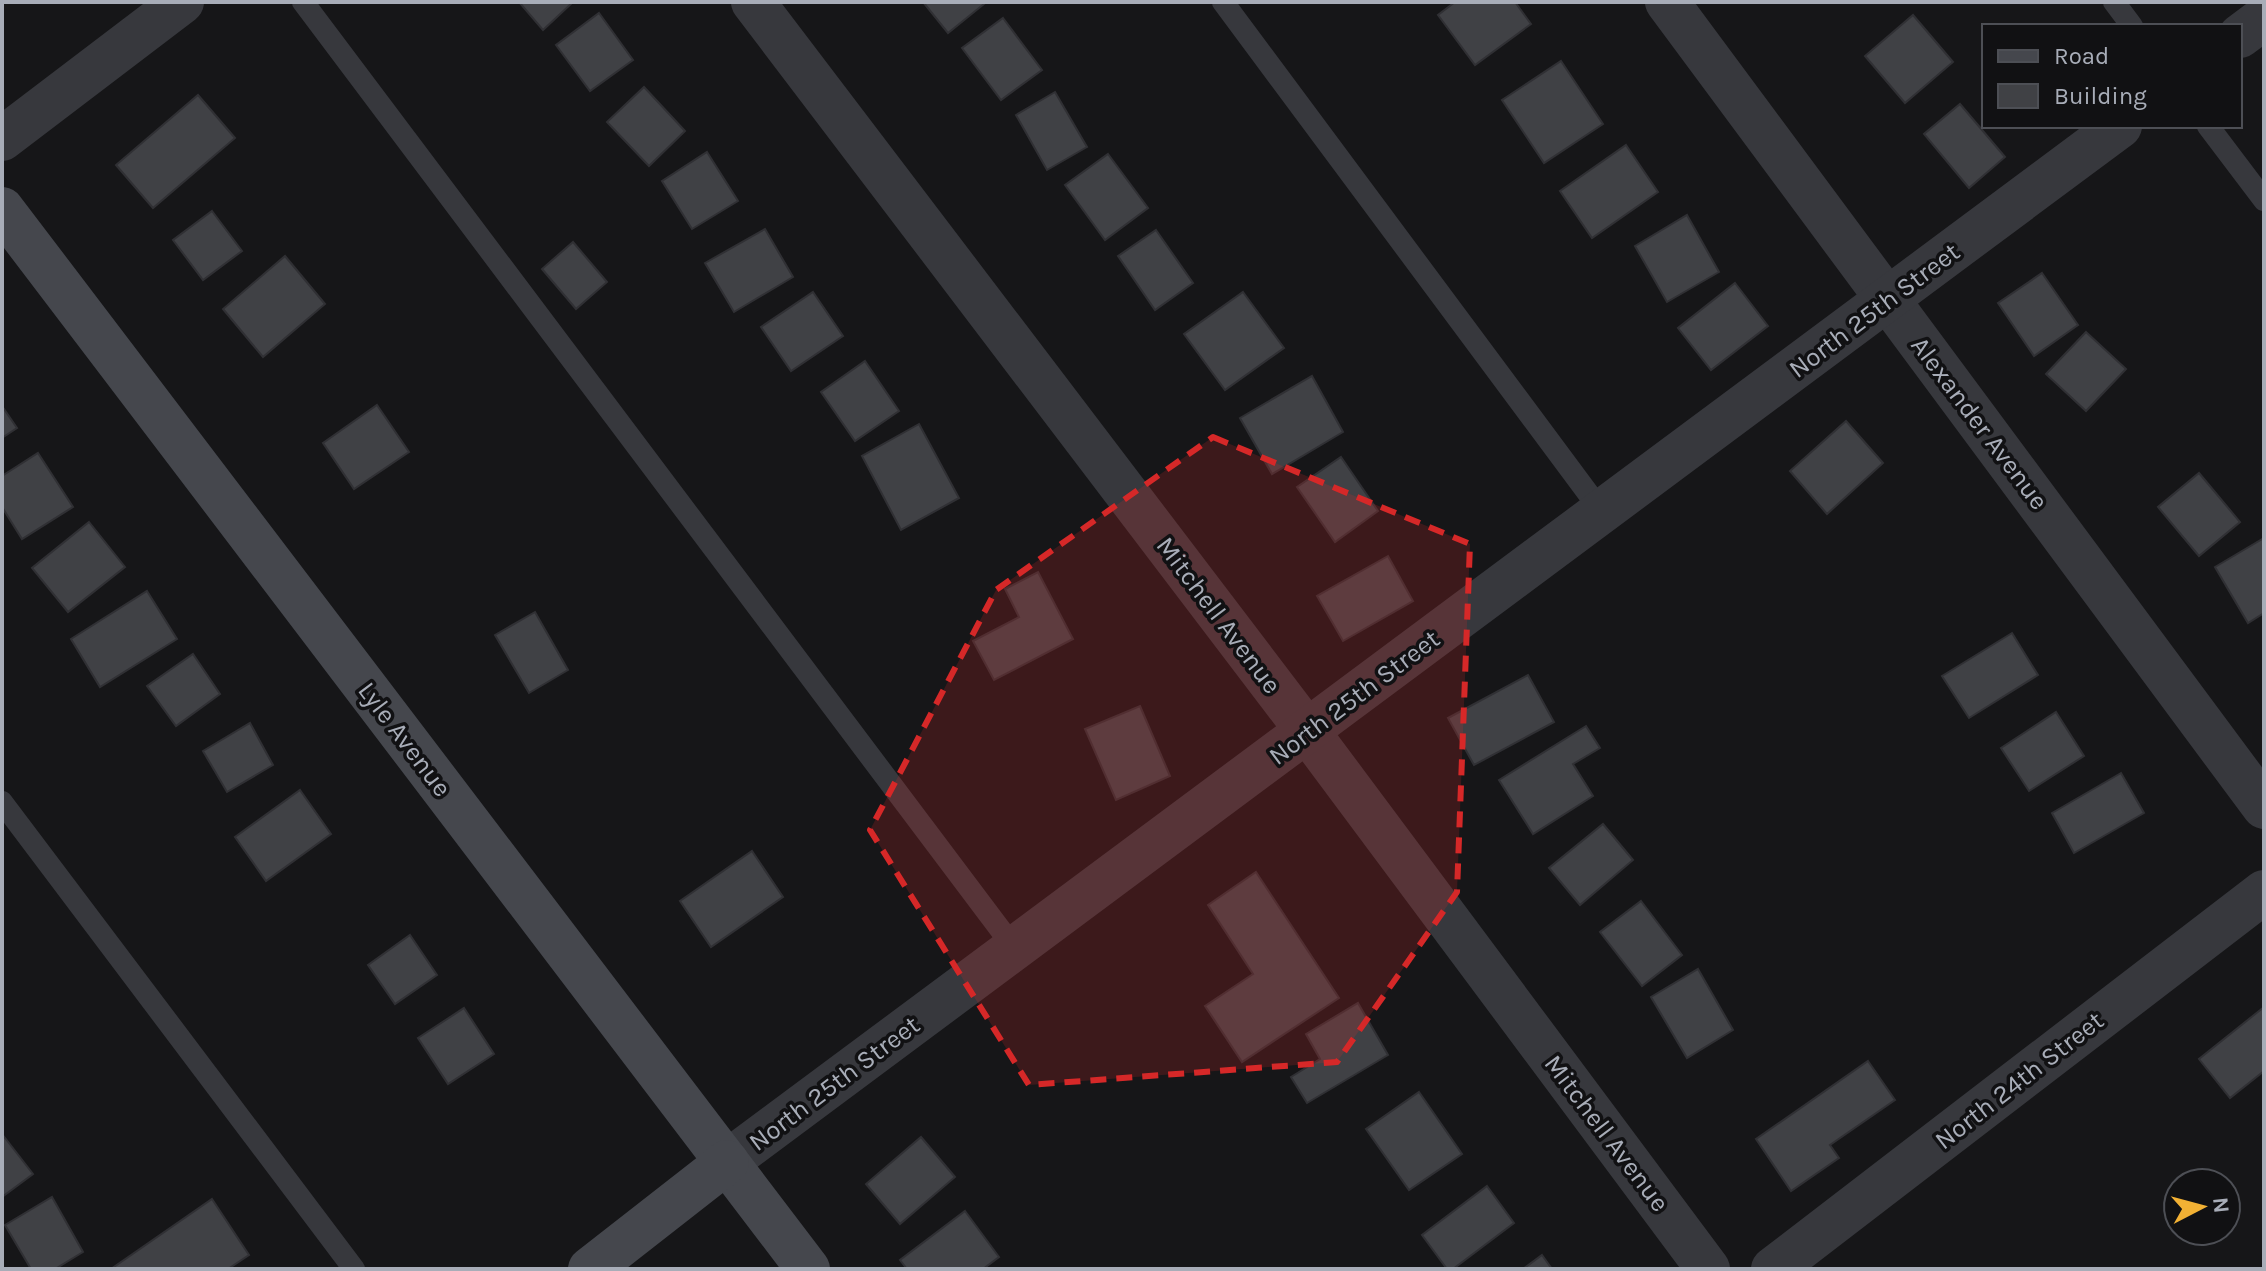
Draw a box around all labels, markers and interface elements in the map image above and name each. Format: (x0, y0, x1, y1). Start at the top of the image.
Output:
legend (1982, 24, 2242, 128)
text: Road (2054, 42, 2109, 70)
text: Building (2054, 82, 2147, 110)
street label: North 25th Street (1783, 236, 1966, 385)
street label: Alexander Avenue (1904, 331, 2055, 516)
street label: Mitchell Avenue (1150, 531, 1288, 700)
street label: North 25th Street (1263, 623, 1446, 772)
street label: Lyle Avenue (351, 676, 458, 803)
street label: North 24th Street (1929, 1005, 2110, 1156)
street label: North 25th Street (743, 1009, 926, 1158)
street label: Mitchell Avenue (1538, 1049, 1676, 1218)
north arrow (2162, 1167, 2242, 1247)
text: N (2207, 1196, 2235, 1214)

